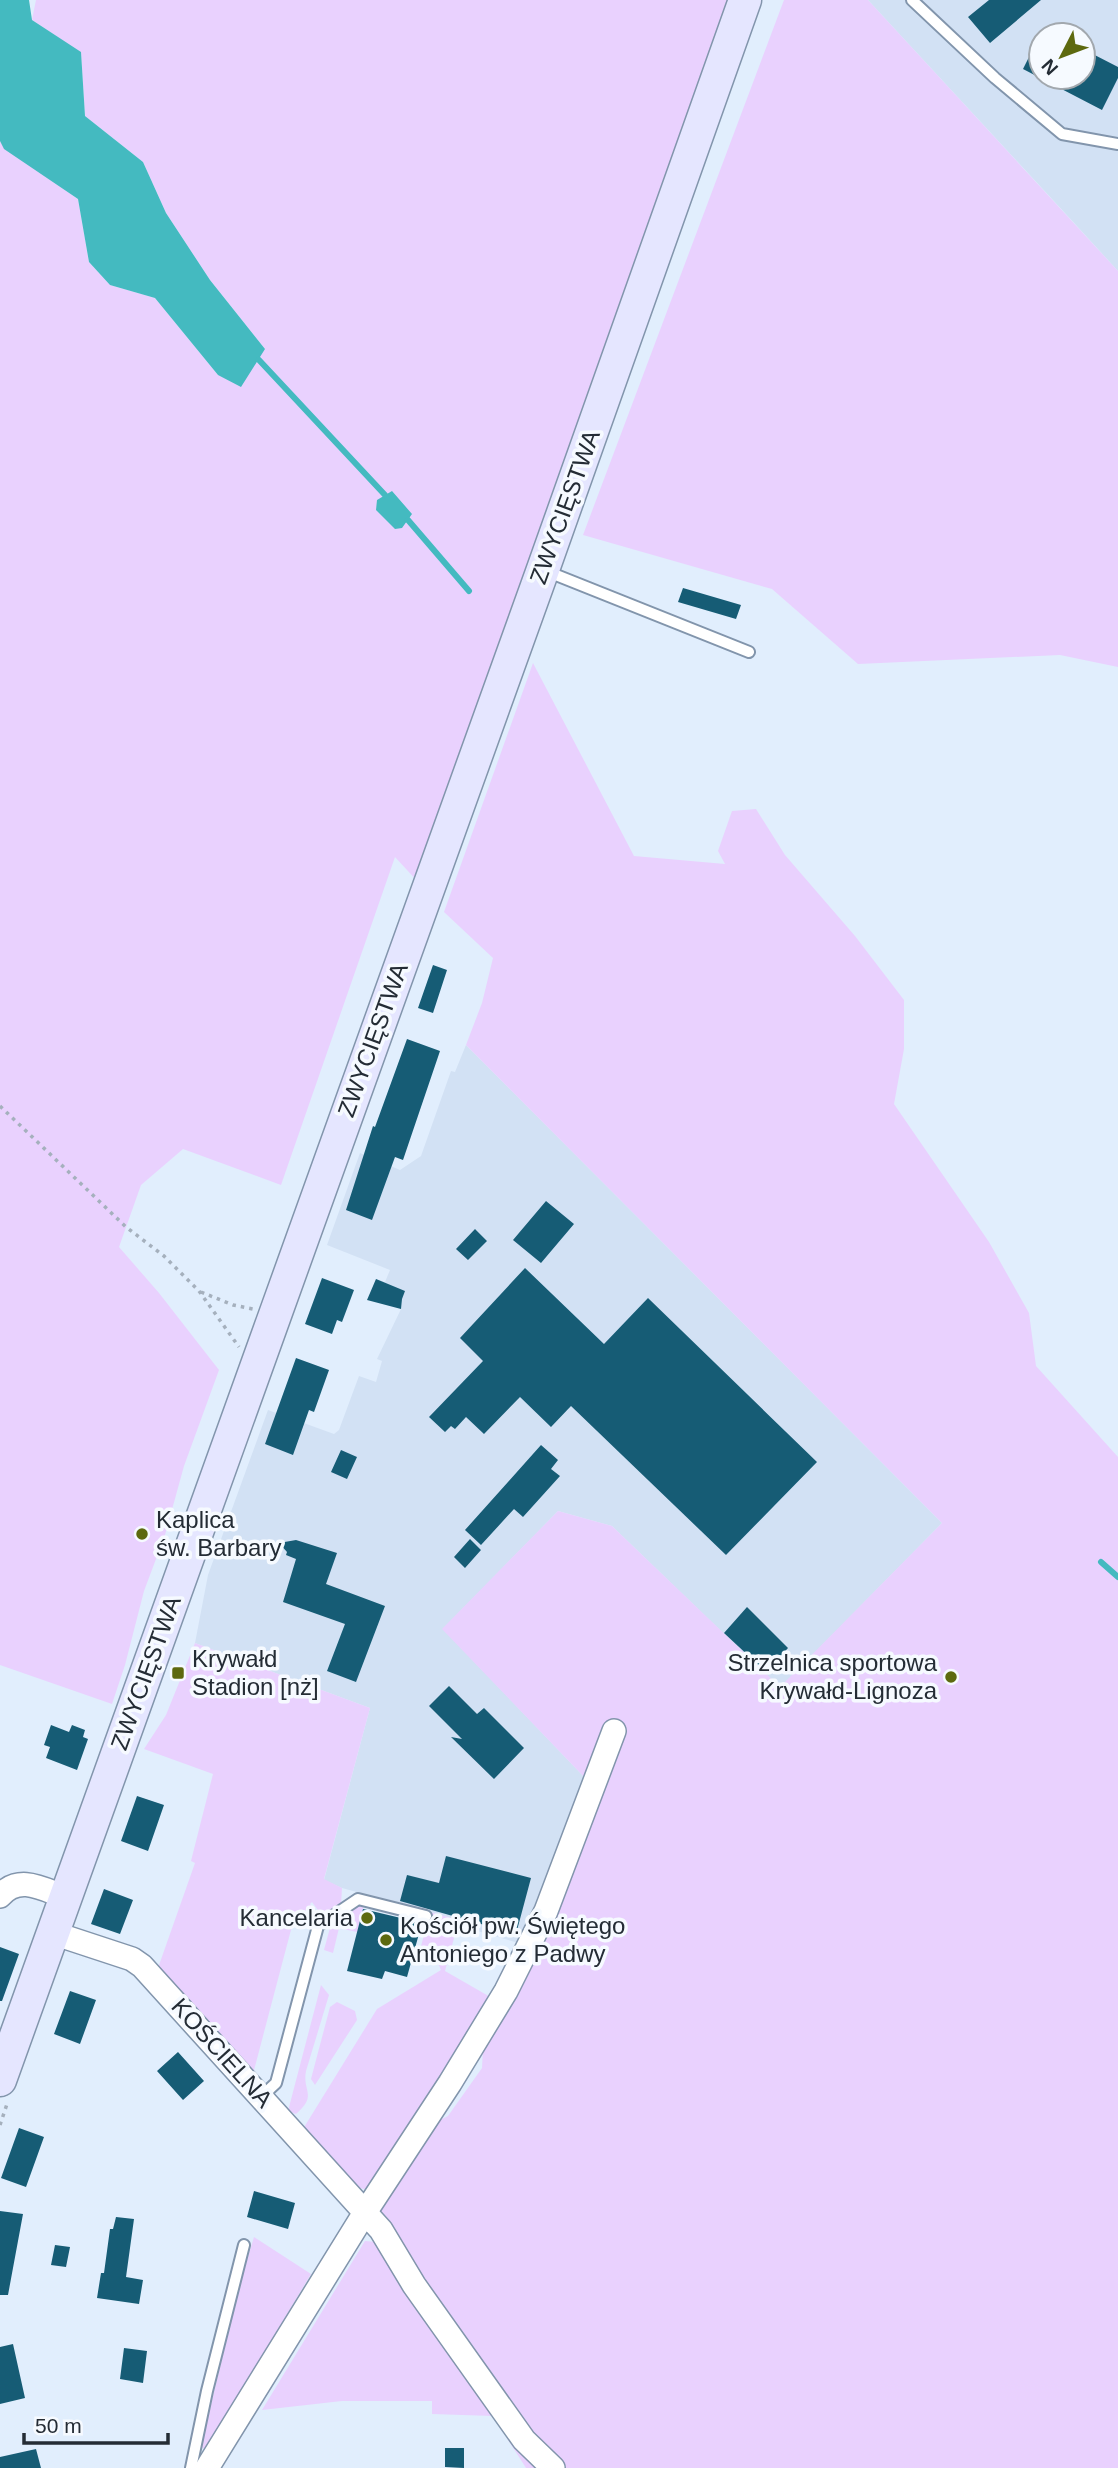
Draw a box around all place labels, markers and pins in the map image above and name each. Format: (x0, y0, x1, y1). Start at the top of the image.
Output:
place label: Kaplica św. Barbary (156, 1506, 281, 1561)
marker: Kaplica św. Barbary (134, 1526, 150, 1542)
place label: Krywałd Stadion [nż] (192, 1645, 319, 1700)
place label: Strzelnica sportowa Krywałd-Lignoza (728, 1649, 938, 1704)
marker: Krywałd Stadion [nż] (170, 1665, 186, 1681)
marker: Strzelnica sportowa Krywałd-Lignoza (943, 1669, 959, 1685)
place label: Kancelaria (240, 1904, 354, 1931)
marker: Kancelaria (359, 1910, 375, 1926)
place label: Kościół pw. Świętego Antoniego z Padwy (400, 1912, 625, 1967)
marker: Kościół pw. Świętego Antoniego z Padwy (378, 1932, 394, 1948)

